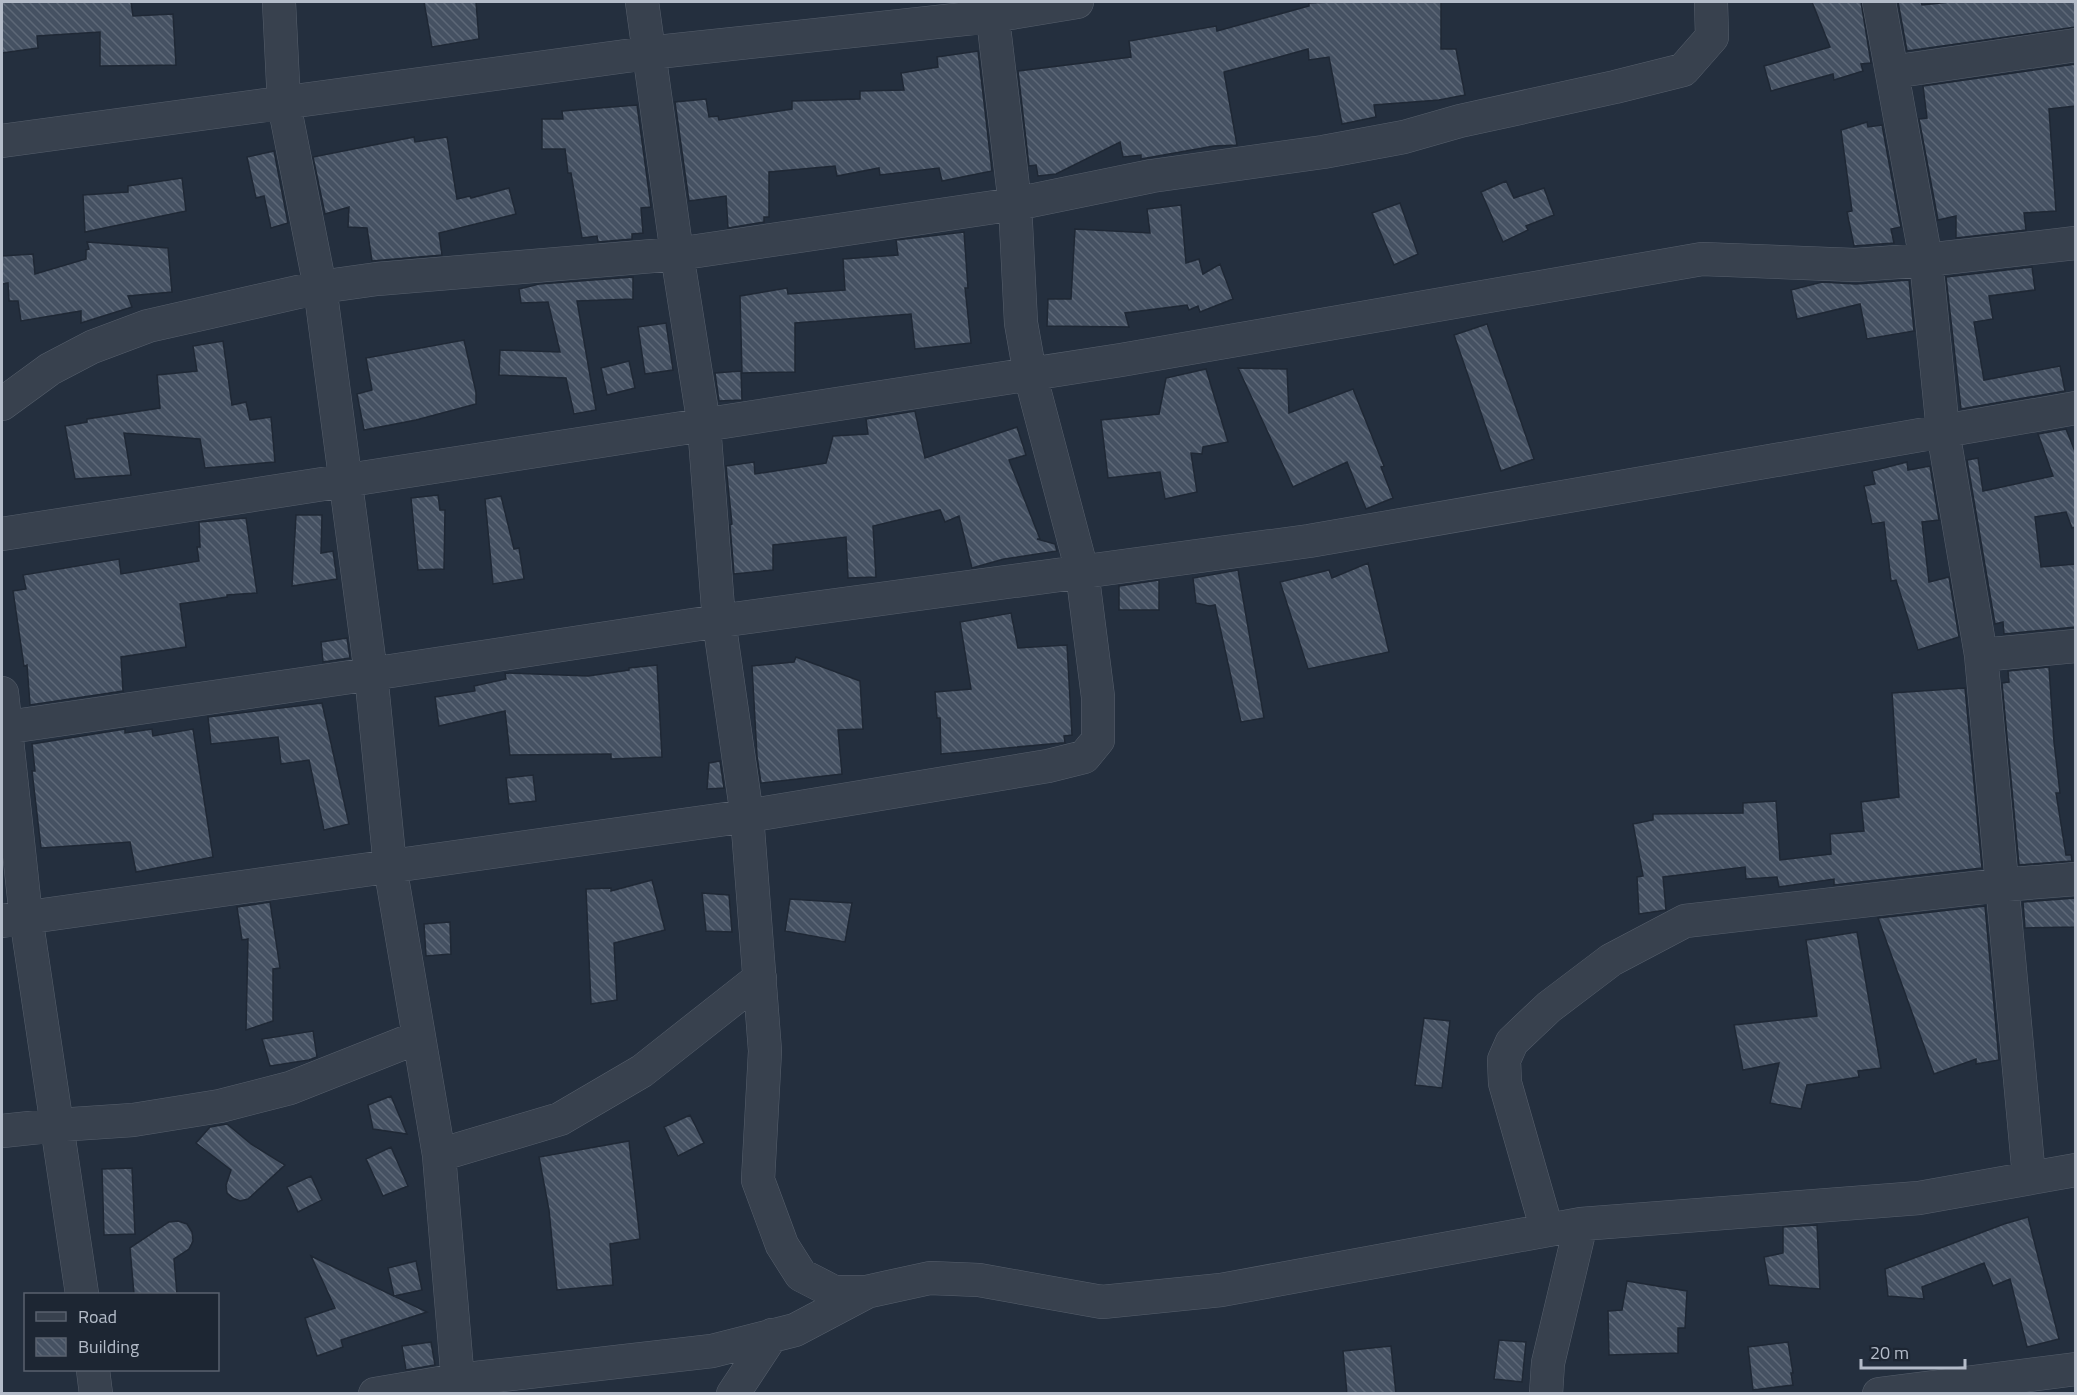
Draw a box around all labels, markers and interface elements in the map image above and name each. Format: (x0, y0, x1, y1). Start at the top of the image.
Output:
legend (24, 1293, 219, 1371)
text: Road (78, 1303, 117, 1330)
scale bar (1861, 1332, 1964, 1370)
text: Building (78, 1333, 139, 1360)
text: 20 m (1870, 1339, 1909, 1366)

